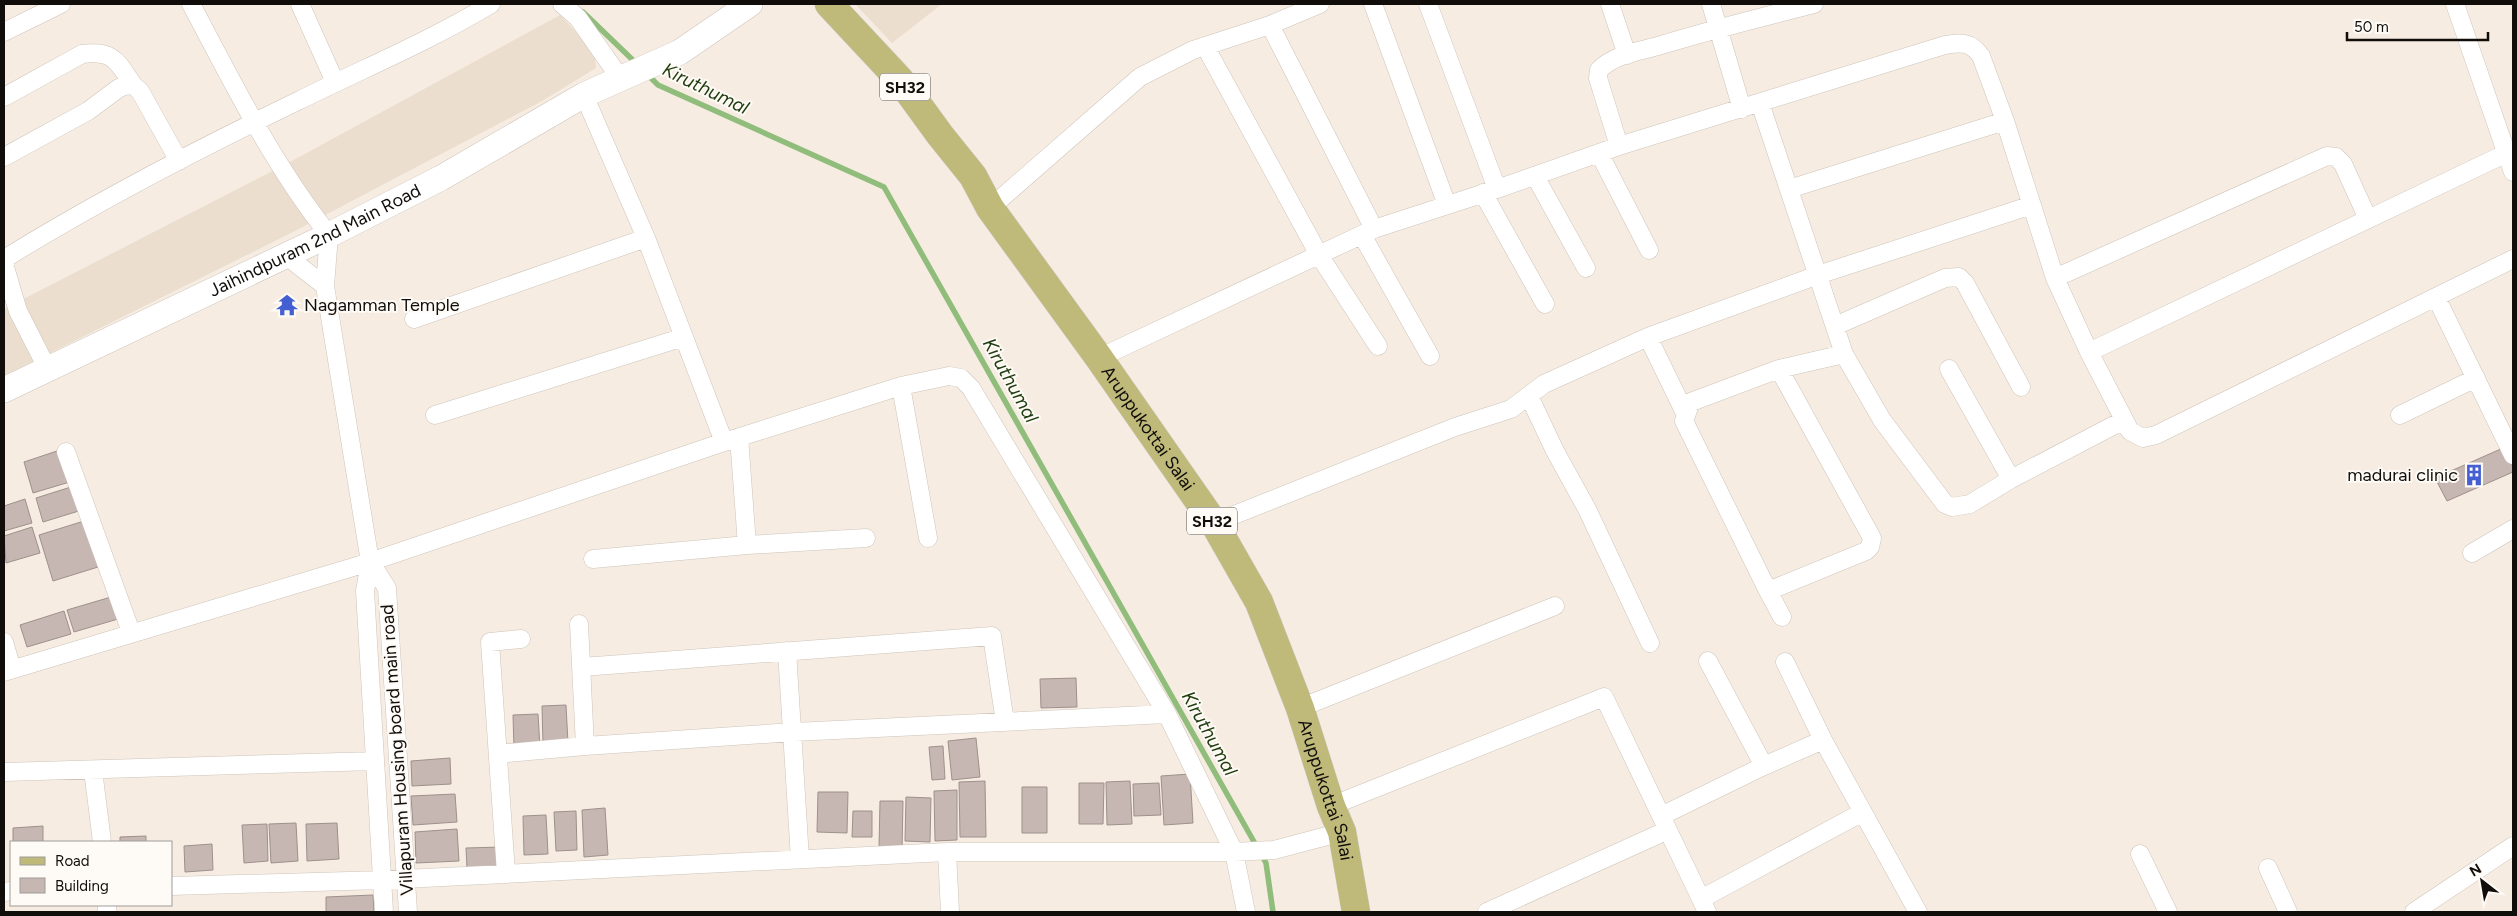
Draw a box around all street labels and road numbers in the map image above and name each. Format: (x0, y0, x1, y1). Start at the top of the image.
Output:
road number: SH32 (880, 74, 930, 100)
street label: Jaihindpuram 2nd Main Road (206, 179, 424, 302)
street label: Aruppukottai Salai (1097, 361, 1199, 495)
road number: SH32 (1187, 508, 1237, 534)
street label: Villapuram Housing board main road (376, 604, 418, 896)
street label: Aruppukottai Salai (1293, 716, 1358, 862)

